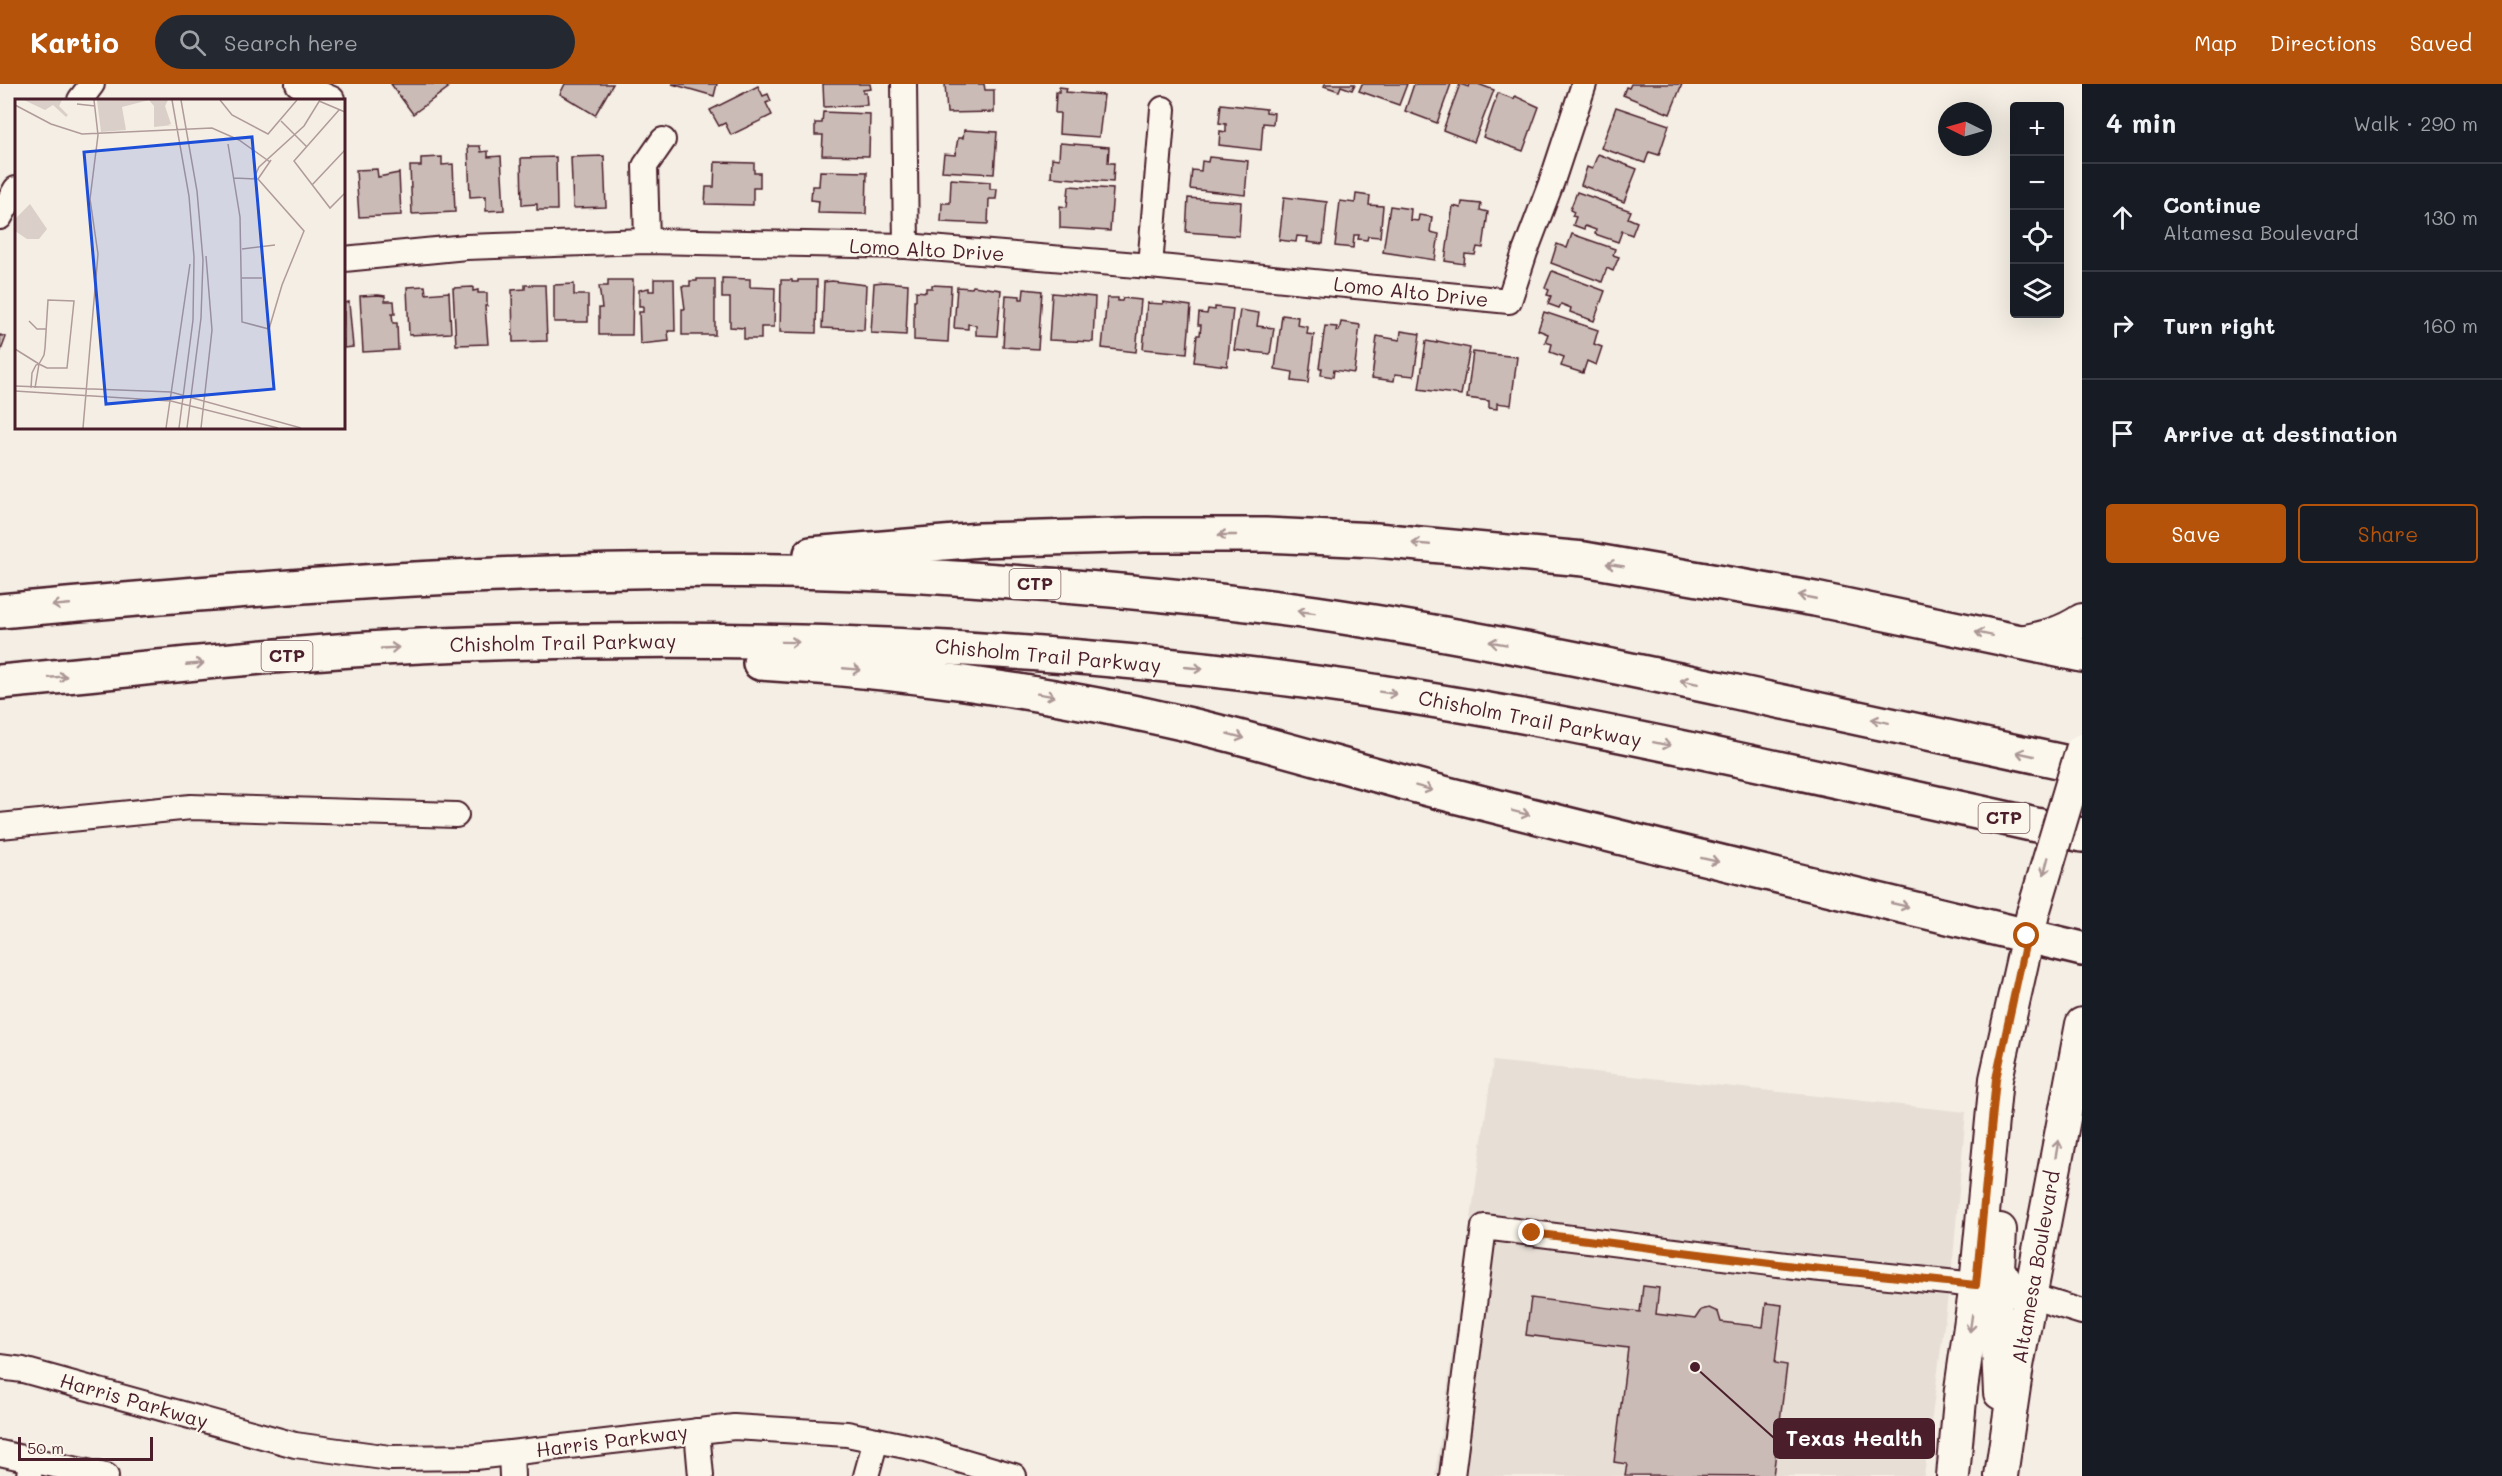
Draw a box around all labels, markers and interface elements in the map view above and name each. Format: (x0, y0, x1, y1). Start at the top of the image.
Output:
search box (155, 15, 575, 69)
text: Kartio (30, 24, 119, 60)
icon: search (176, 26, 209, 59)
text: Search here (224, 28, 358, 57)
text: Map (2194, 29, 2237, 56)
text: Directions (2270, 29, 2377, 56)
text: Saved (2410, 29, 2472, 56)
inset map (15, 99, 345, 429)
north arrow (1938, 102, 1992, 156)
map controls (2010, 102, 2064, 318)
button: + (2010, 102, 2064, 156)
text: 4 min (2106, 106, 2176, 140)
text: Walk · 290 m (2353, 110, 2478, 136)
button: − (2010, 156, 2064, 210)
text: Continue (2163, 190, 2261, 219)
icon: ahead (2106, 201, 2139, 234)
text: 130 m (2423, 204, 2478, 230)
button: locate (2010, 210, 2064, 264)
text: Altamesa Boulevard (2163, 219, 2358, 245)
street label: Lomo Alto Drive (849, 232, 1005, 266)
button: layers (2010, 264, 2064, 318)
street label: Lomo Alto Drive (1332, 270, 1490, 312)
icon: right (2106, 309, 2139, 342)
text: Turn right (2163, 311, 2275, 340)
text: 160 m (2422, 312, 2478, 338)
icon: arrive (2106, 417, 2139, 450)
text: Arrive at destination (2163, 419, 2398, 448)
button: Save (2106, 504, 2286, 563)
button: Share (2298, 504, 2478, 563)
one-way arrow (1217, 529, 1237, 541)
one-way arrow (1412, 538, 1432, 549)
one-way arrow (1606, 559, 1626, 570)
road number: CTP (1010, 569, 1060, 599)
one-way arrow (1798, 591, 1818, 602)
one-way arrow (52, 600, 72, 611)
one-way arrow (1296, 606, 1316, 617)
street label: Chisholm Trail Parkway (449, 627, 677, 657)
one-way arrow (1974, 628, 1993, 640)
street label: Chisholm Trail Parkway (934, 632, 1162, 678)
one-way arrow (780, 636, 800, 648)
one-way arrow (1489, 638, 1509, 649)
road number: CTP (262, 641, 312, 671)
one-way arrow (379, 643, 399, 654)
one-way arrow (185, 658, 205, 669)
one-way arrow (1184, 663, 1204, 674)
one-way arrow (842, 664, 862, 675)
one-way arrow (48, 671, 68, 682)
one-way arrow (1680, 676, 1700, 687)
street label: Chisholm Trail Parkway (1416, 684, 1644, 752)
one-way arrow (1377, 687, 1397, 698)
one-way arrow (1035, 690, 1055, 701)
one-way arrow (1871, 715, 1891, 726)
one-way arrow (1226, 731, 1245, 743)
one-way arrow (1652, 739, 1671, 751)
one-way arrow (2016, 747, 2035, 759)
one-way arrow (1414, 783, 1433, 794)
road number: CTP (1978, 803, 2030, 833)
one-way arrow (1511, 807, 1530, 819)
one-way arrow (1700, 855, 1719, 867)
one-way arrow (2040, 857, 2051, 876)
one-way arrow (1890, 900, 1909, 912)
route start (2013, 922, 2039, 948)
one-way arrow (2052, 1140, 2063, 1160)
street label: Altamesa Boulevard (2005, 1168, 2065, 1365)
route end (1518, 1219, 1544, 1245)
one-way arrow (1965, 1313, 1976, 1333)
street label: Harris Parkway (57, 1366, 211, 1434)
street label: Harris Parkway (534, 1418, 689, 1462)
callout: Texas Health (1774, 1419, 1934, 1458)
text: Texas Health (1786, 1424, 1922, 1451)
scale bar (18, 1434, 153, 1462)
text: 50 m (27, 1437, 64, 1458)

